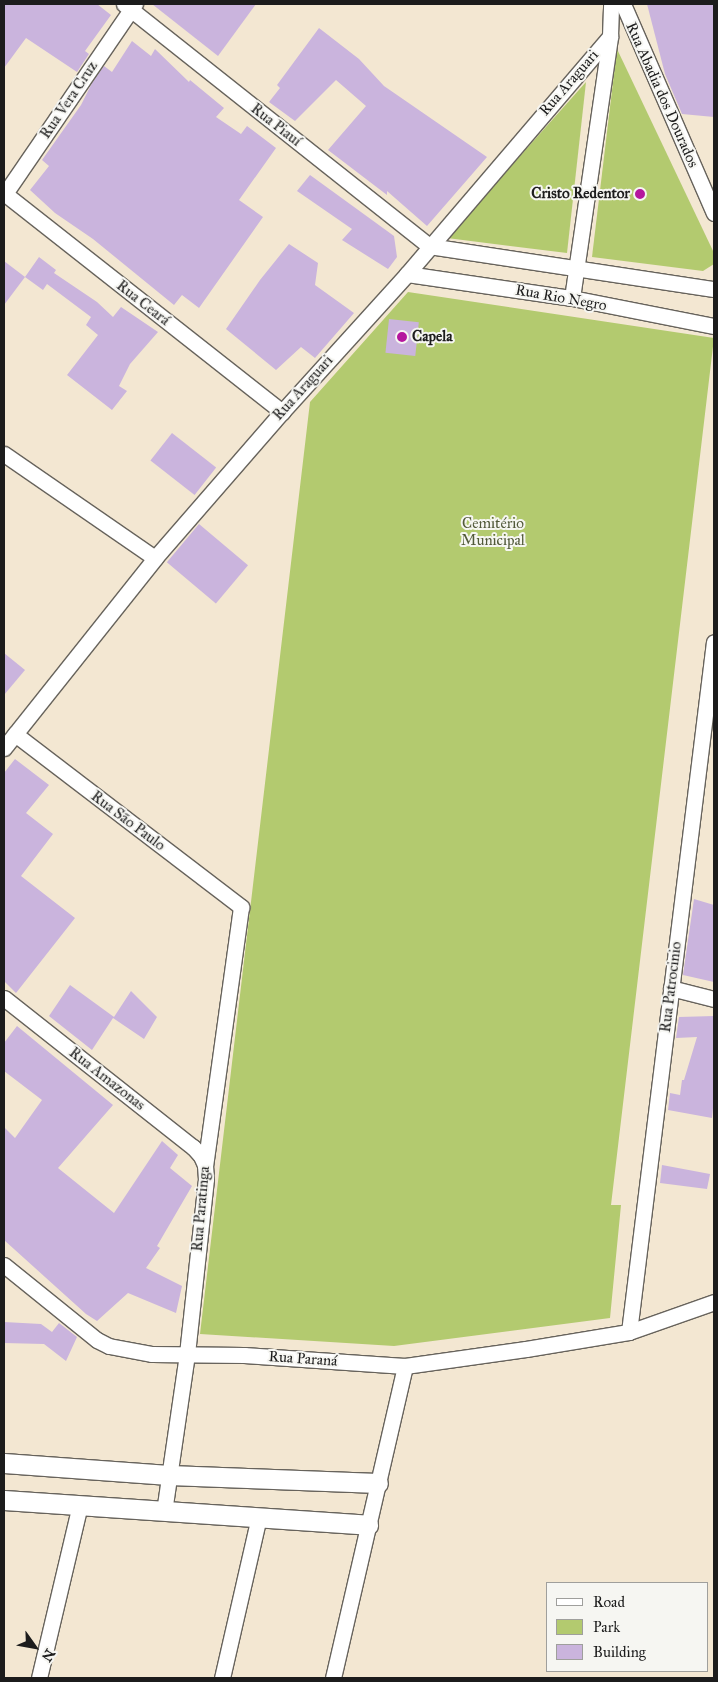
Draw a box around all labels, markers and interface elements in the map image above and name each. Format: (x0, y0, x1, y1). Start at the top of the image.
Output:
street label: Rua Abadia dos Dourados (622, 20, 702, 170)
street label: Rua Araguari (536, 46, 602, 120)
street label: Rua Vera Cruz (36, 58, 102, 142)
street label: Rua Piauí (247, 100, 305, 150)
place label: Cristo Redentor (531, 185, 630, 203)
marker: Cristo Redentor (634, 188, 646, 200)
street label: Rua Ceará (113, 277, 173, 329)
street label: Rua Rio Negro (514, 281, 608, 315)
place label: Capela (412, 328, 453, 346)
marker: Capela (396, 331, 408, 343)
street label: Rua Araguari (269, 352, 337, 424)
park label: Cemitério Municipal (461, 514, 525, 549)
street label: Rua São Paulo (87, 787, 169, 855)
street label: Rua Patrocinio (656, 941, 686, 1033)
street label: Rua Amazonas (65, 1044, 149, 1114)
street label: Rua Paratinga (188, 1166, 214, 1252)
street label: Rua Paraná (268, 1348, 338, 1370)
legend (546, 1582, 708, 1672)
text: Road (593, 1593, 625, 1611)
text: Park (593, 1618, 620, 1636)
north arrow (10, 1622, 60, 1672)
text: Building (593, 1643, 646, 1661)
text: N (38, 1646, 58, 1665)

